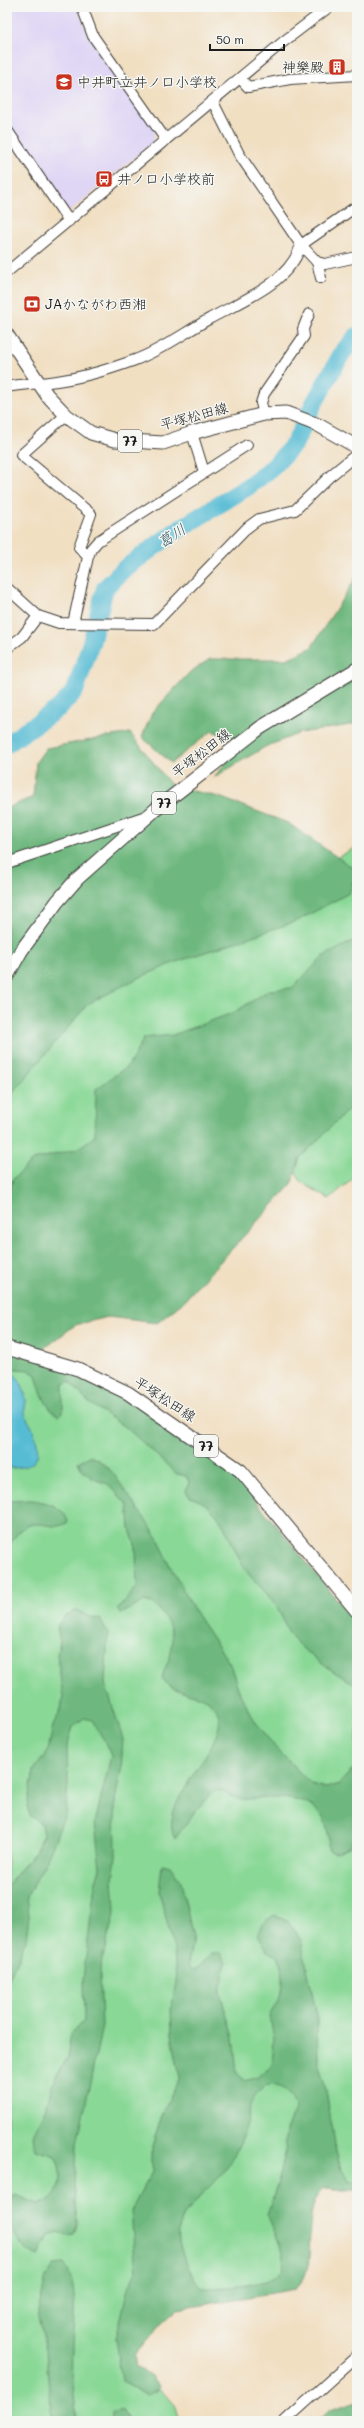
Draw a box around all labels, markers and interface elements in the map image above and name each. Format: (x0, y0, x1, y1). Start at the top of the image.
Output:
scale bar (210, 26, 284, 52)
text: 50 m (216, 31, 244, 47)
place label: 神樂殿 (282, 57, 324, 76)
building icon: 神樂殿 (327, 57, 347, 77)
school or university icon: 中井町立井ノ口小学校 (54, 72, 74, 92)
place label: 中井町立井ノ口小学校 (77, 72, 217, 91)
bus stop icon: 井ノ口小学校前 (94, 169, 114, 189)
place label: 井ノ口小学校前 (117, 169, 215, 188)
bank icon: JAかながわ西湘 (22, 294, 42, 314)
place label: JAかながわ西湘 (45, 294, 146, 313)
street label: 平塚松田線 (158, 397, 230, 434)
road number: 77 (118, 430, 142, 452)
water label: 葛川 (153, 518, 189, 552)
street label: 平塚松田線 (167, 724, 234, 782)
road number: 77 (152, 792, 176, 814)
street label: 平塚松田線 (131, 1372, 200, 1426)
road number: 77 (194, 1435, 218, 1457)

